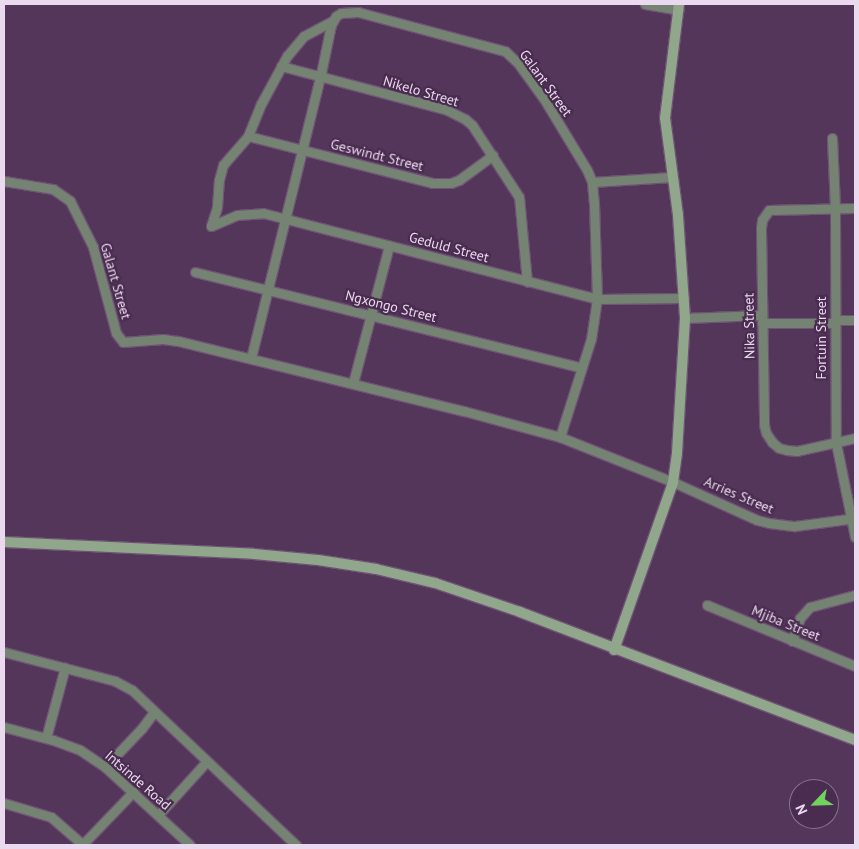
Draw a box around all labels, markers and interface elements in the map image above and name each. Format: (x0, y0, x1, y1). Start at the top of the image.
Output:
street label: Galant Street (516, 46, 576, 120)
street label: Nikelo Street (381, 72, 461, 110)
street label: Geswindt Street (329, 135, 425, 175)
street label: Geduld Street (407, 228, 491, 266)
street label: Galant Street (97, 241, 135, 321)
street label: Ngxongo Street (344, 287, 438, 325)
street label: Nika Street (740, 293, 758, 359)
street label: Fortuin Street (813, 296, 829, 380)
street label: Arries Street (702, 473, 776, 517)
street label: Mjiba Street (749, 602, 823, 644)
street label: Intsinde Road (102, 747, 174, 813)
north arrow (789, 779, 839, 829)
text: N (791, 802, 811, 818)

